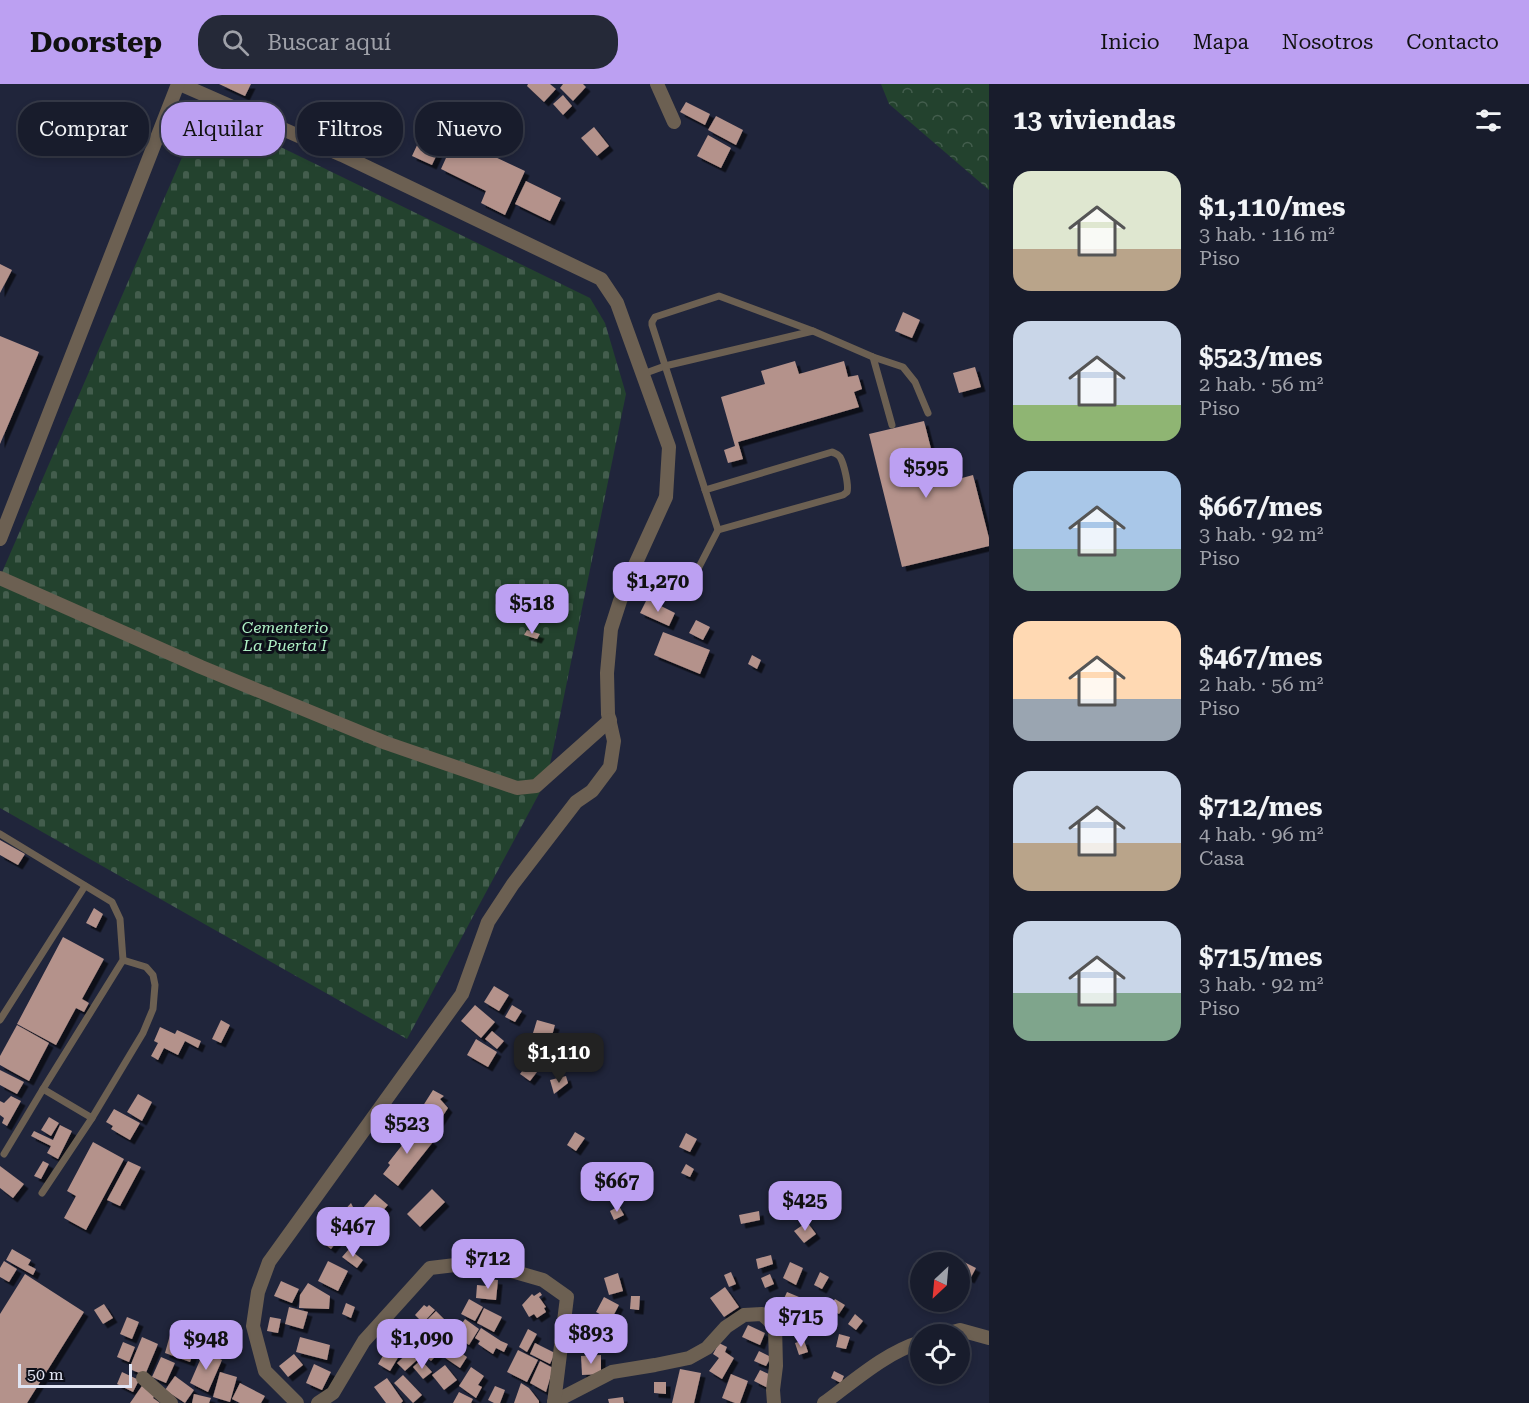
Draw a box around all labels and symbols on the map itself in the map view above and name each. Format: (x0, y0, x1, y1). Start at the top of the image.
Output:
pin: $595 (890, 448, 962, 499)
pin: $1,270 (609, 562, 707, 613)
pin: $518 (496, 584, 568, 635)
park label: Cementerio La Puerta I (242, 618, 328, 655)
pin: $1,110 (510, 1033, 608, 1084)
pin: $523 (371, 1104, 443, 1155)
pin: $667 (581, 1162, 653, 1213)
pin: $425 (769, 1181, 841, 1232)
pin: $467 (317, 1207, 389, 1258)
pin: $712 (452, 1239, 524, 1290)
north arrow (910, 1252, 970, 1312)
pin: $715 (765, 1297, 837, 1348)
pin: $893 (555, 1314, 627, 1365)
pin: $1,090 (373, 1319, 471, 1370)
pin: $948 (170, 1320, 242, 1371)
scale bar (18, 1361, 132, 1388)

